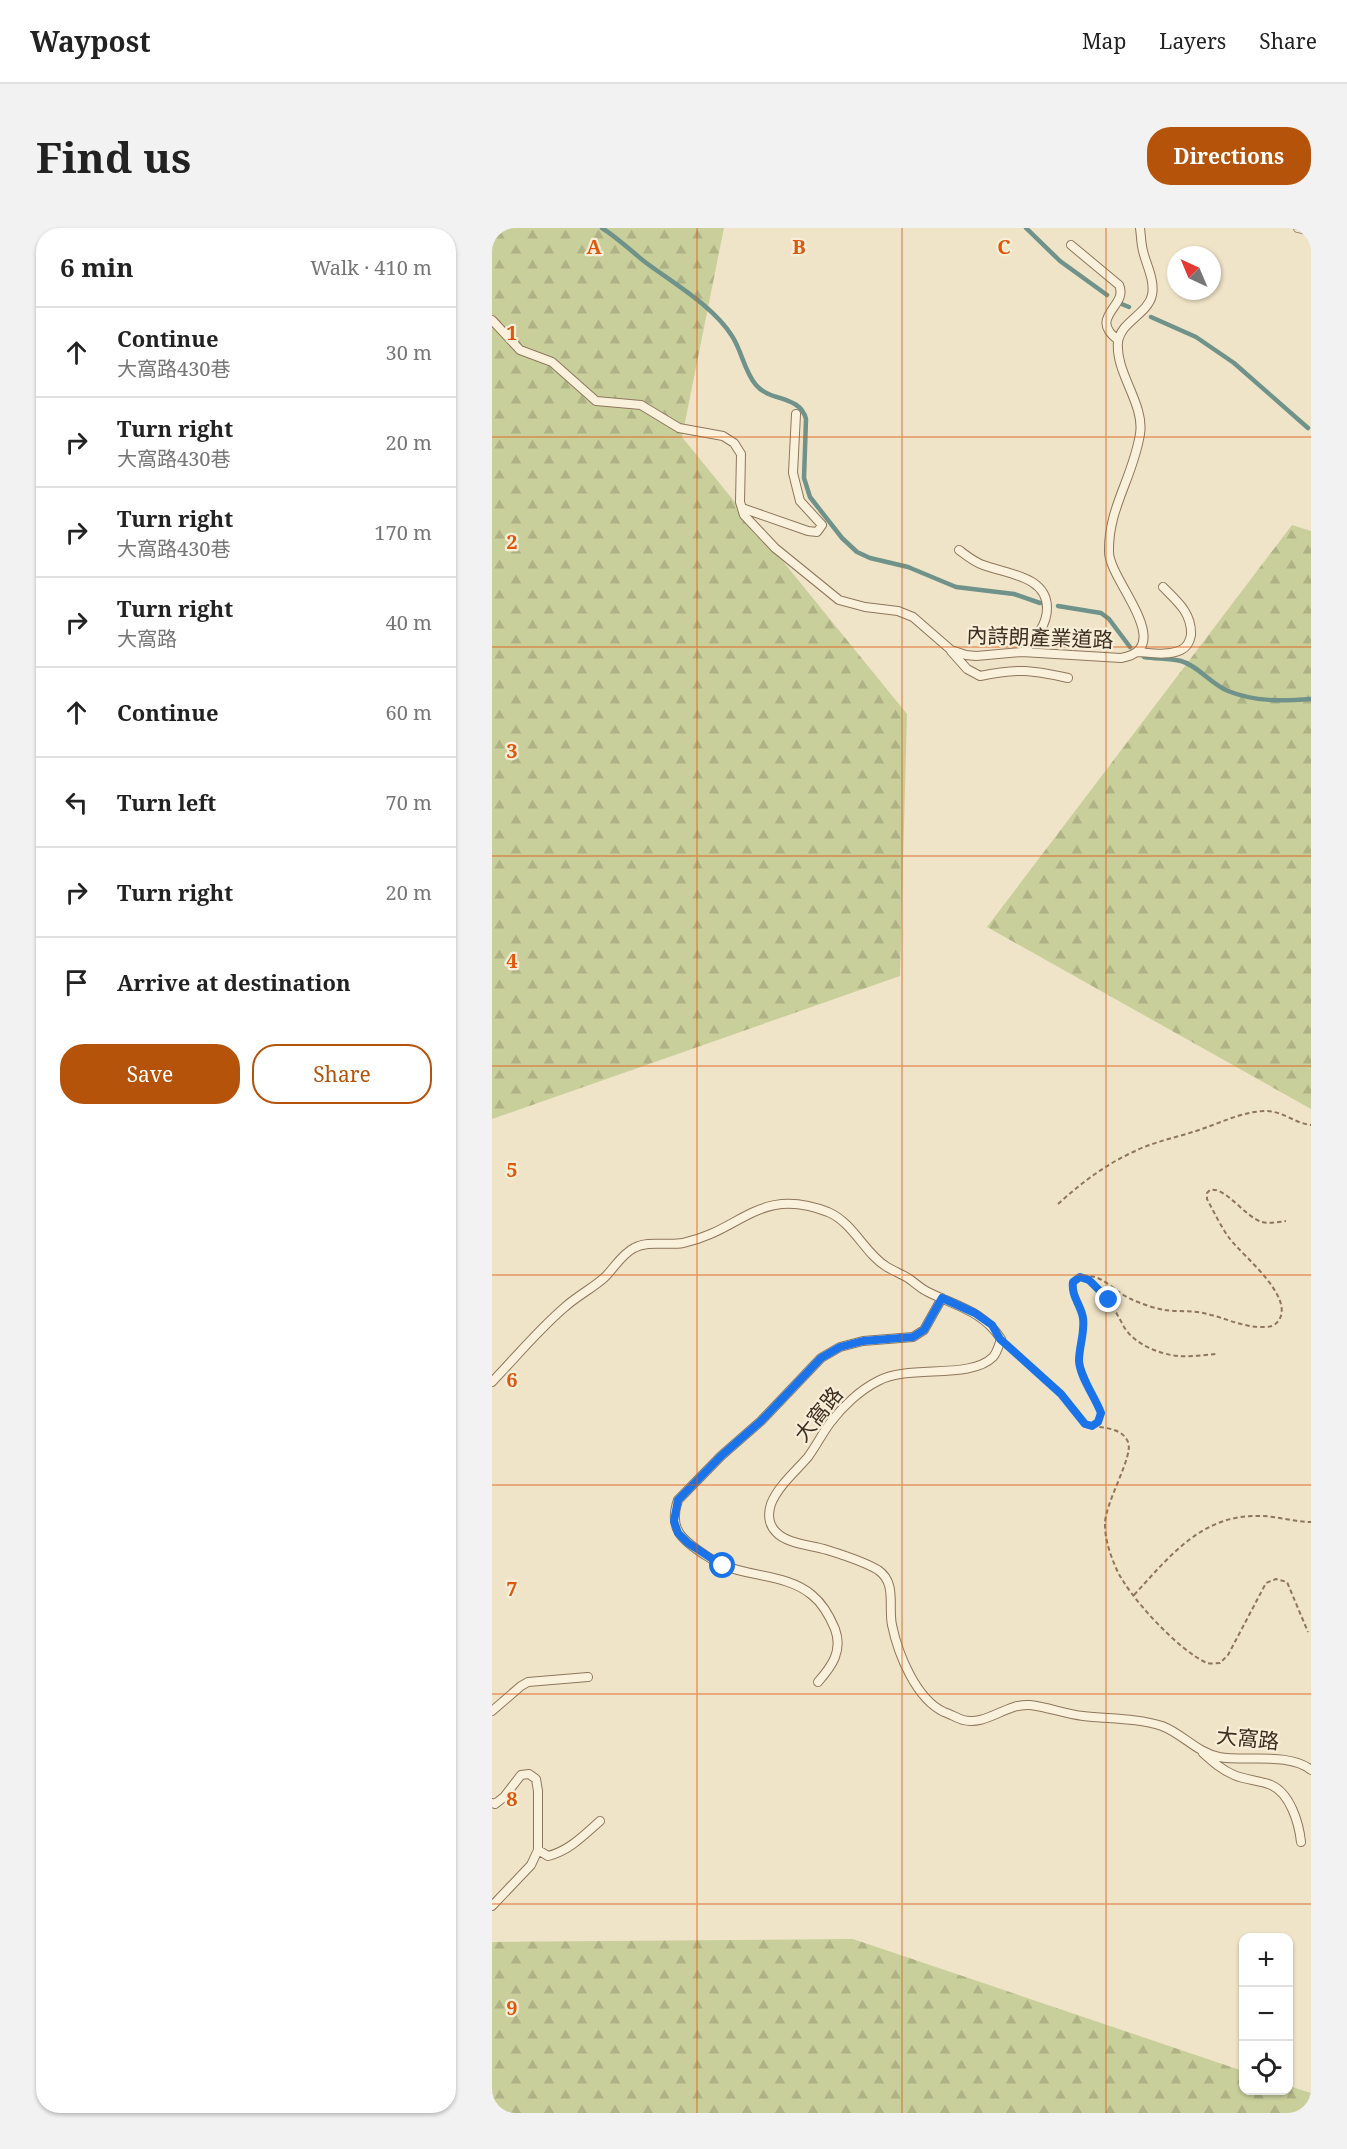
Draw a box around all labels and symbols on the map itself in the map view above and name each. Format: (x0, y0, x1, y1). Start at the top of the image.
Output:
text: A (586, 233, 602, 260)
text: B (792, 233, 806, 260)
text: C (997, 233, 1011, 260)
north arrow (1167, 246, 1221, 300)
text: 1 (506, 319, 518, 346)
text: 2 (506, 528, 518, 555)
street label: 內詩朗產業道路 (966, 620, 1114, 654)
text: 3 (506, 737, 518, 764)
text: 4 (506, 947, 518, 974)
text: 5 (506, 1156, 518, 1183)
route end (1095, 1286, 1121, 1312)
text: 6 (506, 1366, 518, 1393)
street label: 大窩路 (787, 1381, 849, 1447)
route start (709, 1552, 735, 1578)
text: 7 (506, 1575, 518, 1602)
street label: 大窩路 (1215, 1721, 1281, 1755)
text: 8 (506, 1785, 518, 1812)
text: 9 (506, 1994, 518, 2021)

